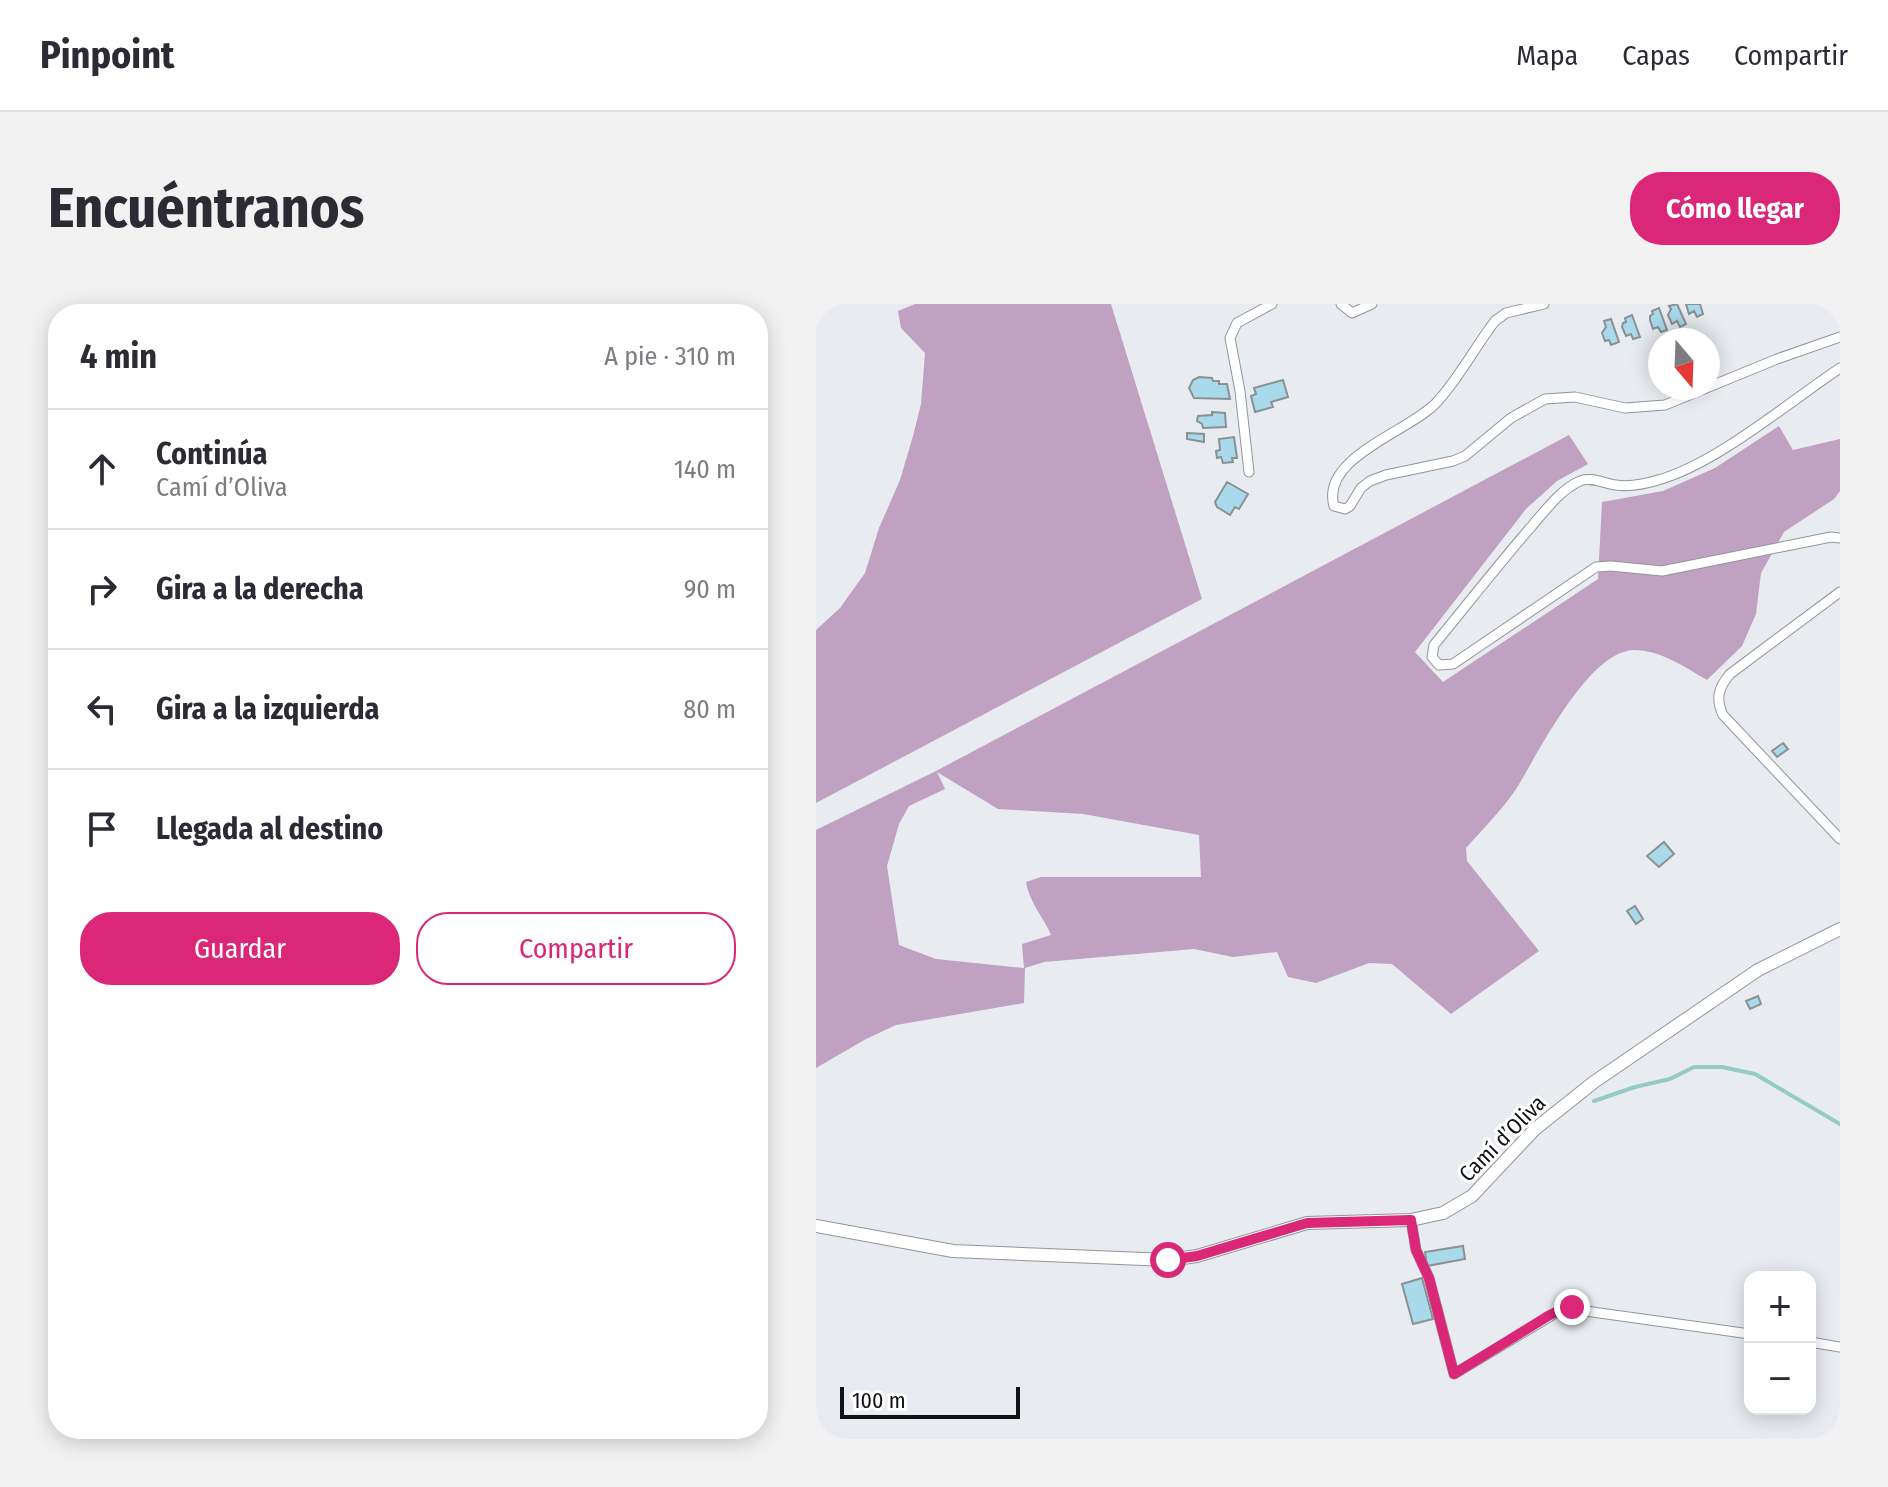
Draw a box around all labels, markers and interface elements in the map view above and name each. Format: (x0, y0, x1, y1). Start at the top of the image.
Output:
text: Pinpoint (40, 32, 174, 78)
text: Mapa (1516, 39, 1578, 72)
text: Capas (1622, 39, 1690, 72)
text: Compartir (1734, 39, 1848, 72)
button: Cómo llegar (1630, 172, 1840, 245)
text: Encuéntranos (48, 175, 364, 242)
north arrow (1648, 328, 1720, 400)
text: 4 min (80, 336, 157, 377)
text: A pie · 310 m (604, 341, 736, 372)
text: Continúa (156, 436, 267, 472)
icon: ahead (80, 447, 124, 491)
text: 140 m (674, 454, 736, 485)
text: Camí d’Oliva (156, 472, 288, 503)
icon: right (80, 567, 124, 611)
text: Gira a la derecha (156, 571, 364, 607)
text: 90 m (684, 574, 736, 605)
icon: left (80, 687, 124, 731)
text: Gira a la izquierda (156, 691, 379, 727)
text: 80 m (683, 694, 736, 725)
icon: arrive (80, 807, 124, 851)
text: Llegada al destino (156, 811, 383, 847)
button: Guardar (80, 912, 400, 985)
button: Compartir (416, 912, 736, 985)
street label: Camí d’Oliva (1453, 1089, 1551, 1187)
route start (1150, 1242, 1186, 1278)
map controls (1744, 1271, 1816, 1415)
button: + (1744, 1271, 1816, 1343)
route end (1554, 1289, 1590, 1325)
button: − (1744, 1343, 1816, 1415)
scale bar (840, 1383, 1020, 1419)
text: 100 m (852, 1387, 906, 1414)

